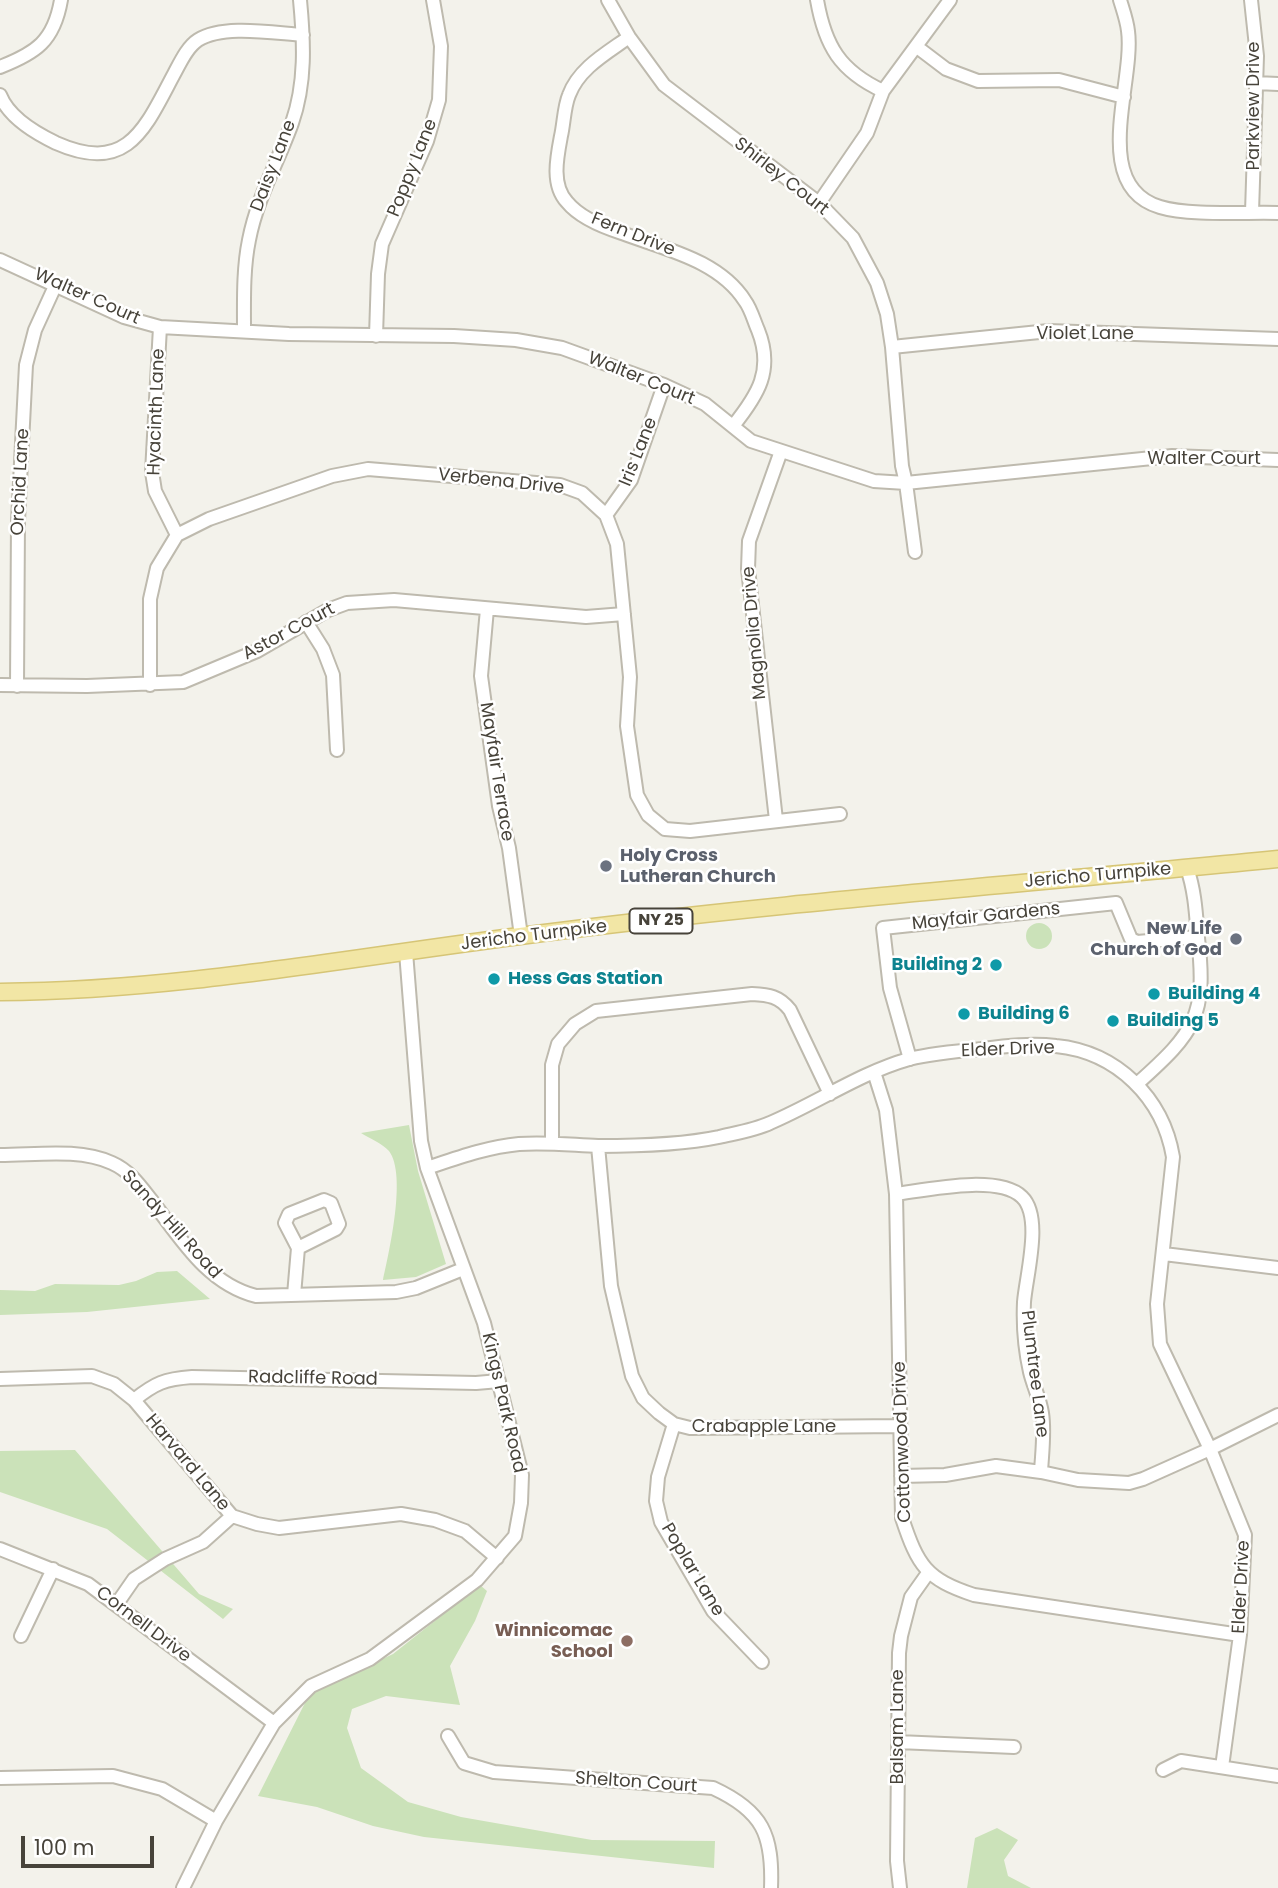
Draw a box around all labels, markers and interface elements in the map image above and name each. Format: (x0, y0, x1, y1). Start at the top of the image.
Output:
street label: Parkview Drive (1243, 42, 1265, 170)
street label: Poppy Lane (384, 116, 442, 220)
street label: Daisy Lane (247, 117, 301, 215)
street label: Shirley Court (729, 133, 833, 221)
street label: Fern Drive (588, 208, 678, 262)
street label: Walter Court (31, 264, 143, 330)
street label: Violet Lane (1036, 323, 1134, 345)
street label: Hyacinth Lane (144, 348, 170, 476)
street label: Walter Court (584, 348, 698, 410)
street label: Iris Lane (615, 414, 663, 490)
street label: Orchid Lane (7, 428, 35, 536)
street label: Walter Court (1147, 448, 1261, 470)
street label: Verbena Drive (437, 465, 565, 499)
street label: Magnolia Drive (738, 565, 772, 701)
street label: Astor Court (239, 599, 339, 665)
street label: Mayfair Terrace (474, 701, 518, 843)
place label: Holy Cross Lutheran Church (620, 845, 776, 888)
marker: Holy Cross Lutheran Church (598, 858, 614, 874)
street label: Jericho Turnpike (1024, 859, 1172, 893)
street label: Mayfair Gardens (911, 898, 1061, 936)
road number: NY 25 (630, 909, 692, 934)
street label: Jericho Turnpike (460, 916, 608, 956)
place label: New Life Church of God (1090, 918, 1222, 960)
marker: New Life Church of God (1228, 931, 1244, 947)
place label: Building 2 (891, 954, 982, 976)
marker: Building 2 (988, 957, 1004, 973)
place label: Hess Gas Station (508, 968, 663, 990)
marker: Hess Gas Station (486, 971, 502, 987)
place label: Building 4 (1168, 983, 1261, 1005)
marker: Building 4 (1146, 986, 1162, 1002)
place label: Building 6 (978, 1003, 1070, 1025)
marker: Building 6 (956, 1006, 972, 1022)
place label: Building 5 (1127, 1010, 1219, 1032)
marker: Building 5 (1105, 1013, 1121, 1029)
street label: Elder Drive (961, 1038, 1055, 1062)
street label: Sandy Hill Road (117, 1166, 225, 1284)
street label: Plumtree Lane (1015, 1309, 1053, 1439)
street label: Kings Park Road (476, 1331, 530, 1475)
street label: Cottonwood Drive (889, 1361, 917, 1523)
street label: Radcliffe Road (248, 1367, 378, 1391)
street label: Harvard Lane (140, 1410, 234, 1516)
street label: Crabapple Lane (692, 1416, 836, 1438)
street label: Poplar Lane (656, 1520, 728, 1620)
street label: Elder Drive (1229, 1540, 1255, 1634)
street label: Cornell Drive (91, 1582, 195, 1668)
place label: Winnicomac School (495, 1620, 613, 1662)
marker: Winnicomac School (619, 1633, 635, 1649)
street label: Balsam Lane (887, 1669, 909, 1785)
street label: Shelton Court (574, 1768, 698, 1798)
scale bar (24, 1822, 158, 1866)
text: 100 m (34, 1833, 94, 1862)

